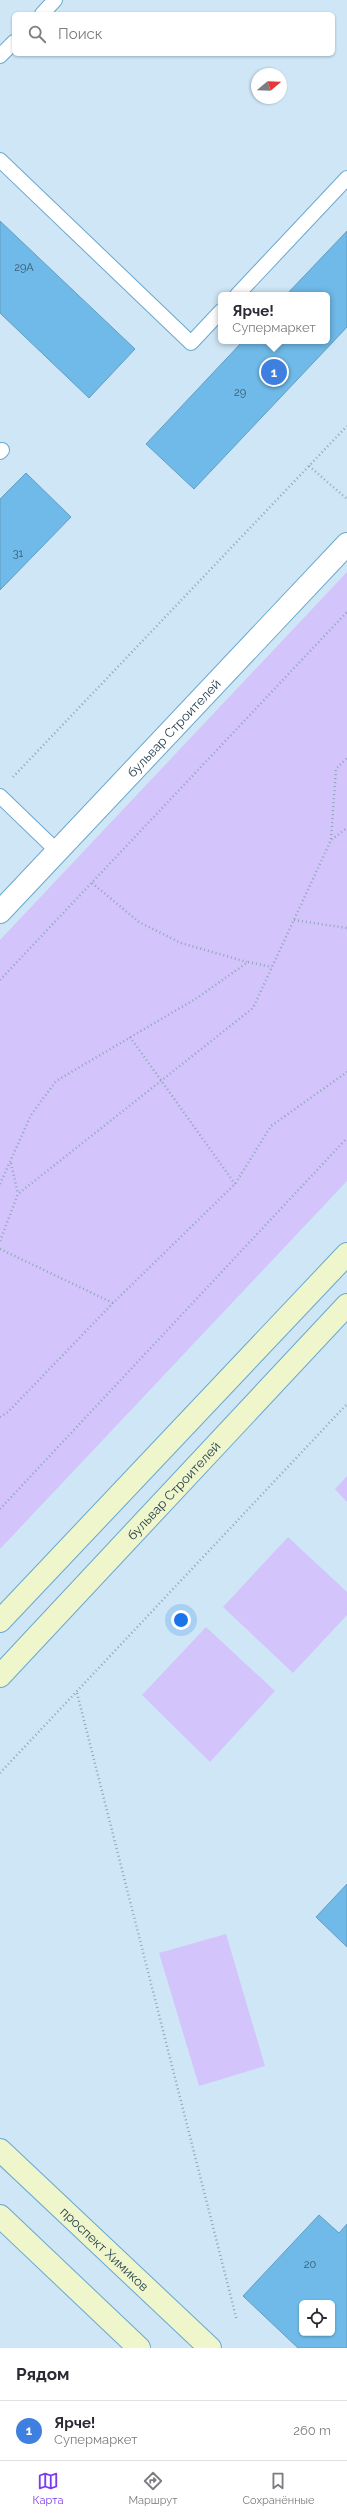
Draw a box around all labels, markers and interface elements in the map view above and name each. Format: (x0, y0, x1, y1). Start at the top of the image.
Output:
search box (12, 12, 335, 56)
icon: search (26, 23, 48, 45)
text: Поиск (58, 25, 103, 43)
north arrow (251, 68, 287, 104)
house number: 29А (14, 261, 34, 274)
popup (218, 292, 330, 344)
text: Ярче! (232, 302, 274, 320)
text: Супермаркет (232, 320, 316, 335)
pin: 1 (261, 357, 287, 387)
house number: 29 (234, 386, 246, 399)
house number: 31 (13, 547, 24, 560)
street label: бульвар Строителей (124, 676, 223, 780)
street label: бульвар Строителей (124, 1438, 223, 1543)
your location (171, 1610, 191, 1630)
street label: проспект Химиков (58, 2204, 152, 2294)
house number: 20 (304, 2258, 316, 2271)
map controls (299, 2300, 335, 2336)
button: locate (299, 2300, 335, 2336)
text: Рядом (16, 2364, 69, 2384)
text: Ярче! (54, 2414, 95, 2432)
text: 1 (26, 2423, 32, 2438)
text: 260 m (293, 2423, 331, 2438)
text: Супермаркет (54, 2432, 137, 2447)
tab: Карта (33, 2470, 63, 2507)
tab: Маршрут (128, 2470, 177, 2507)
tab: Сохранённые (242, 2470, 314, 2507)

